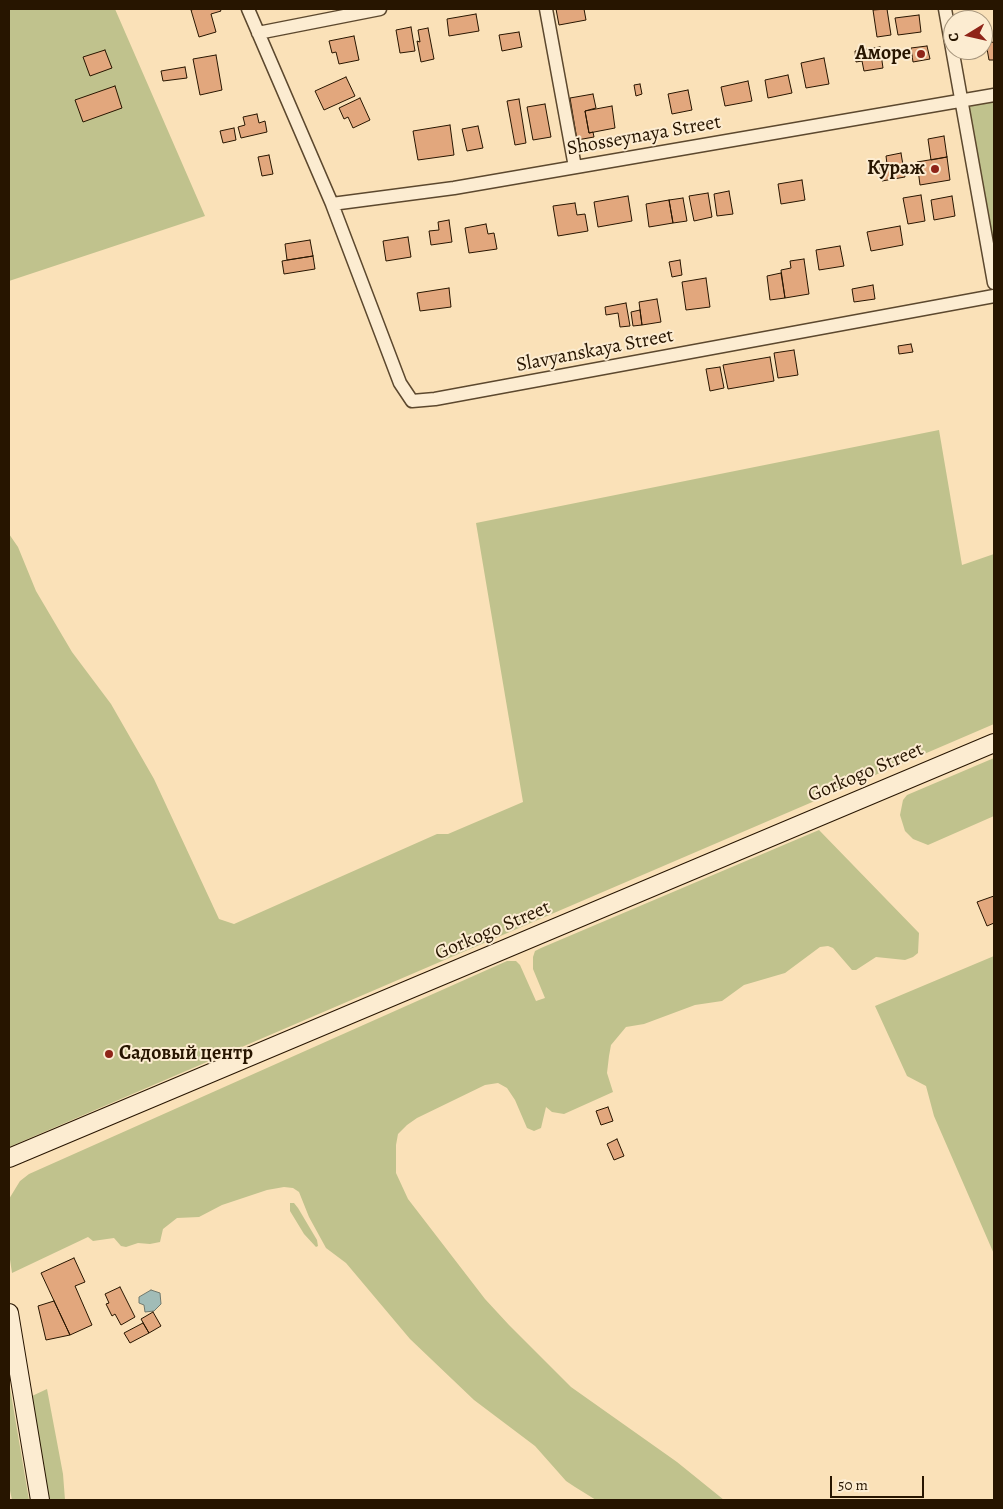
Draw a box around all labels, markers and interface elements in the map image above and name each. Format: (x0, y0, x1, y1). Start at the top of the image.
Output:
north arrow (943, 10, 993, 60)
text: С (944, 32, 964, 43)
place label: Аморе (855, 42, 911, 66)
marker: Аморе (915, 48, 927, 60)
street label: Shosseynaya Street (565, 111, 723, 161)
place label: Кураж (867, 157, 925, 181)
marker: Кураж (929, 163, 941, 175)
street label: Slavyanskaya Street (514, 324, 676, 378)
street label: Gorkogo Street (805, 738, 927, 808)
street label: Gorkogo Street (432, 896, 554, 966)
place label: Садовый центр (119, 1042, 253, 1066)
marker: Садовый центр (103, 1048, 115, 1060)
scale bar (833, 1466, 927, 1498)
text: 50 m (838, 1475, 868, 1495)

